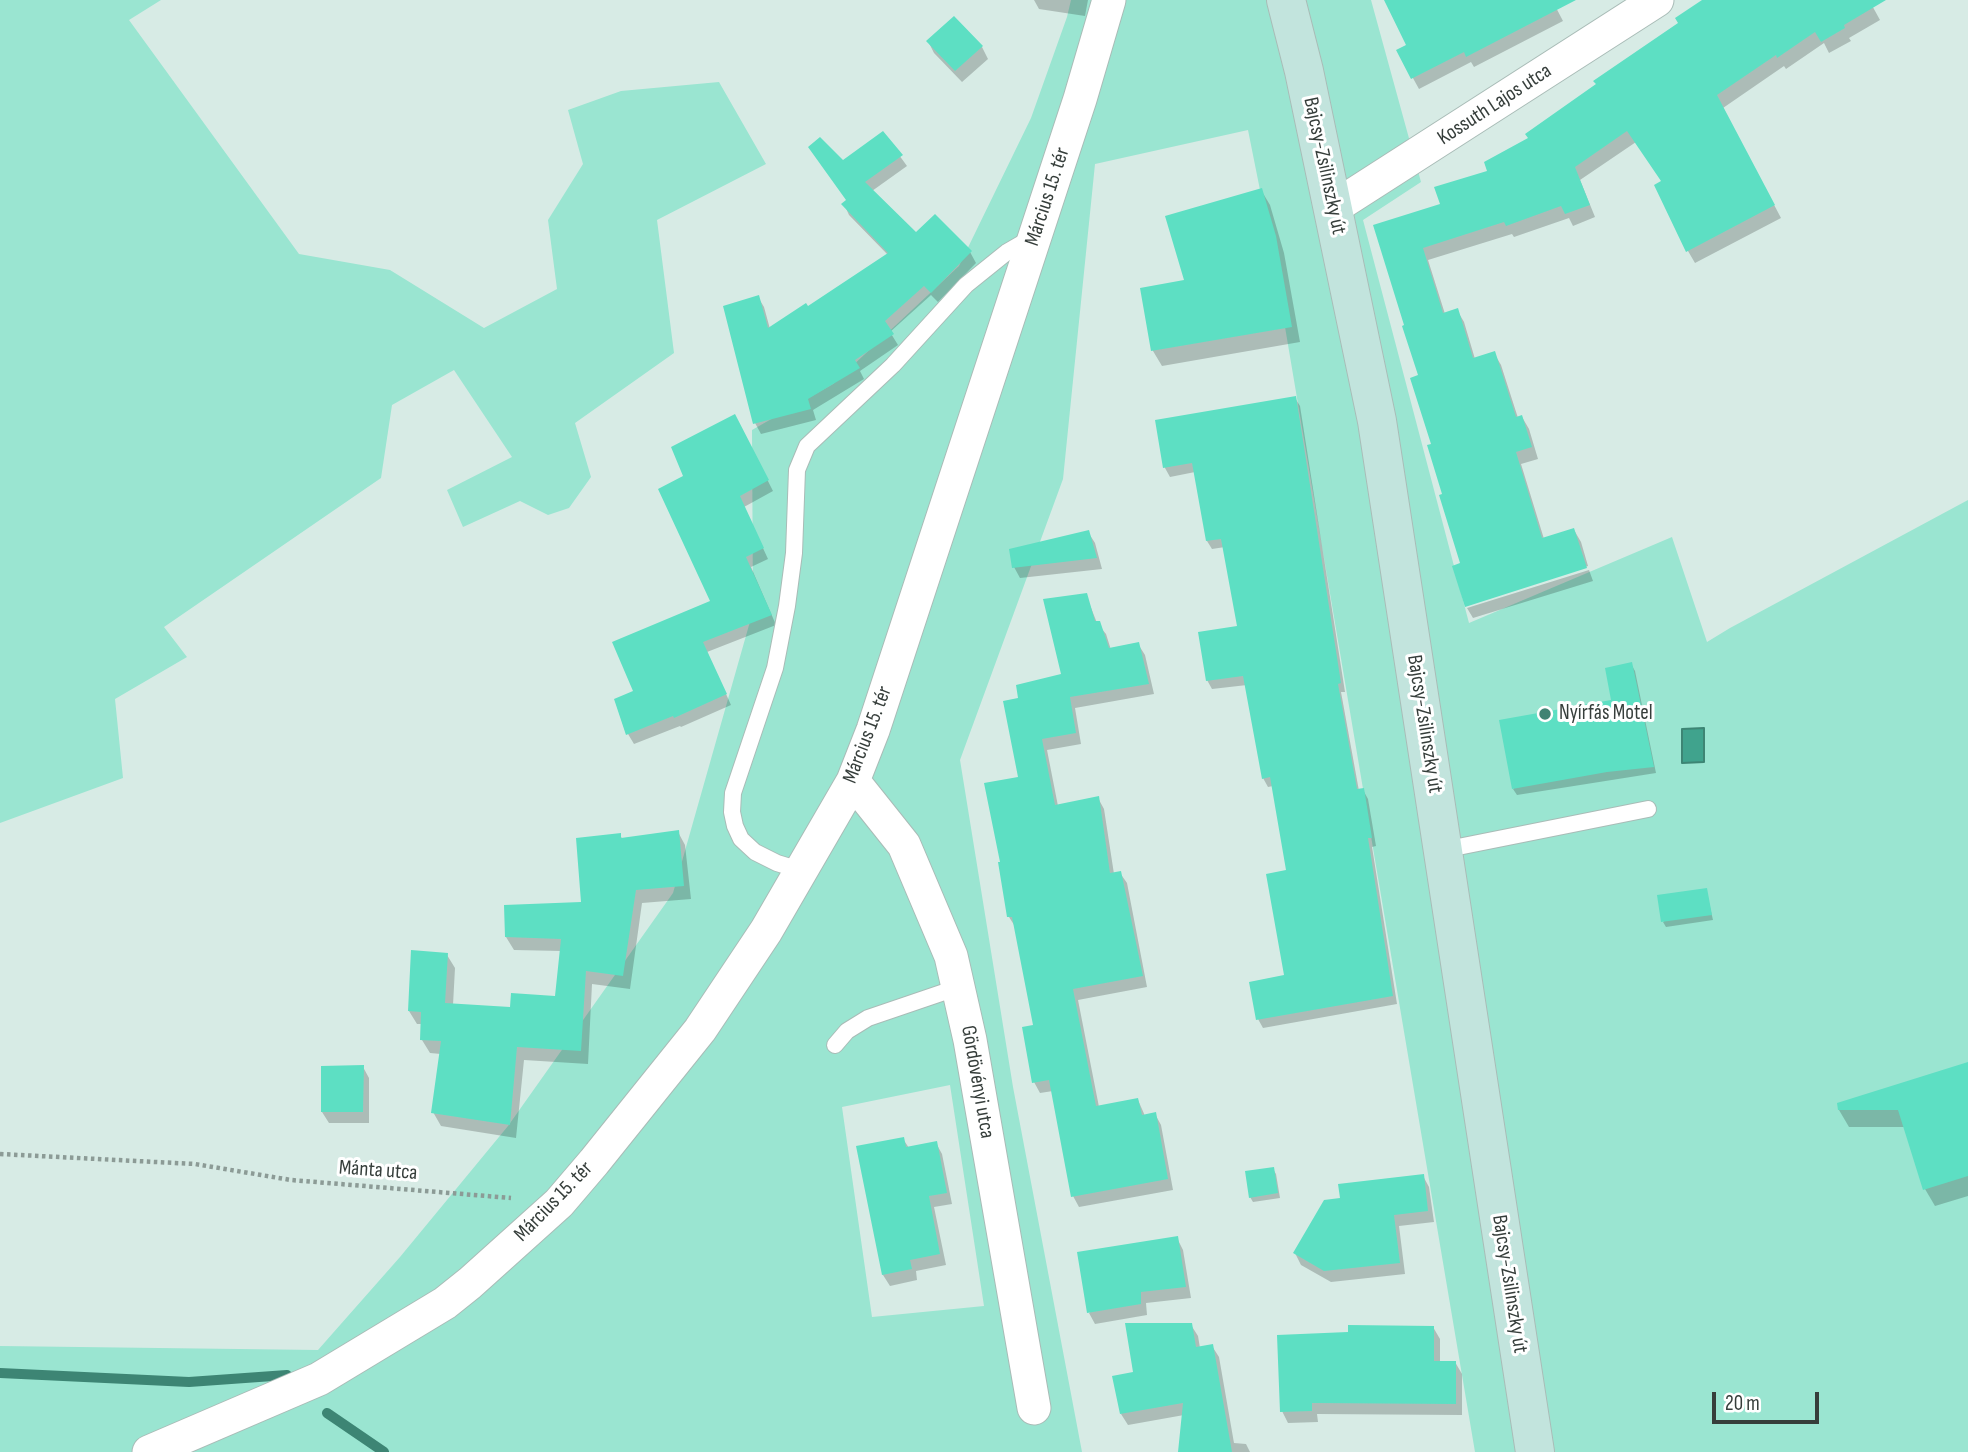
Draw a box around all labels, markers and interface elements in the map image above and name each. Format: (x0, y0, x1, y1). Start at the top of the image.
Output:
street label: Kossuth Lajos utca (1433, 59, 1557, 151)
street label: Bajcsy-Zsilinszky út (1297, 95, 1351, 237)
street label: Március 15. tér (1020, 145, 1076, 249)
street label: Bajcsy-Zsilinszky út (1401, 653, 1447, 795)
street label: Március 15. tér (838, 683, 898, 787)
place label: Nyírfás Motel (1559, 701, 1653, 727)
marker: Nyírfás Motel (1537, 706, 1553, 722)
street label: Gördövényi utca (955, 1024, 999, 1140)
street label: Mánta utca (338, 1156, 418, 1186)
street label: Március 15. tér (510, 1157, 598, 1247)
street label: Bajcsy-Zsilinszky út (1486, 1213, 1532, 1355)
scale bar (1716, 1378, 1823, 1422)
text: 20 m (1725, 1391, 1760, 1416)

